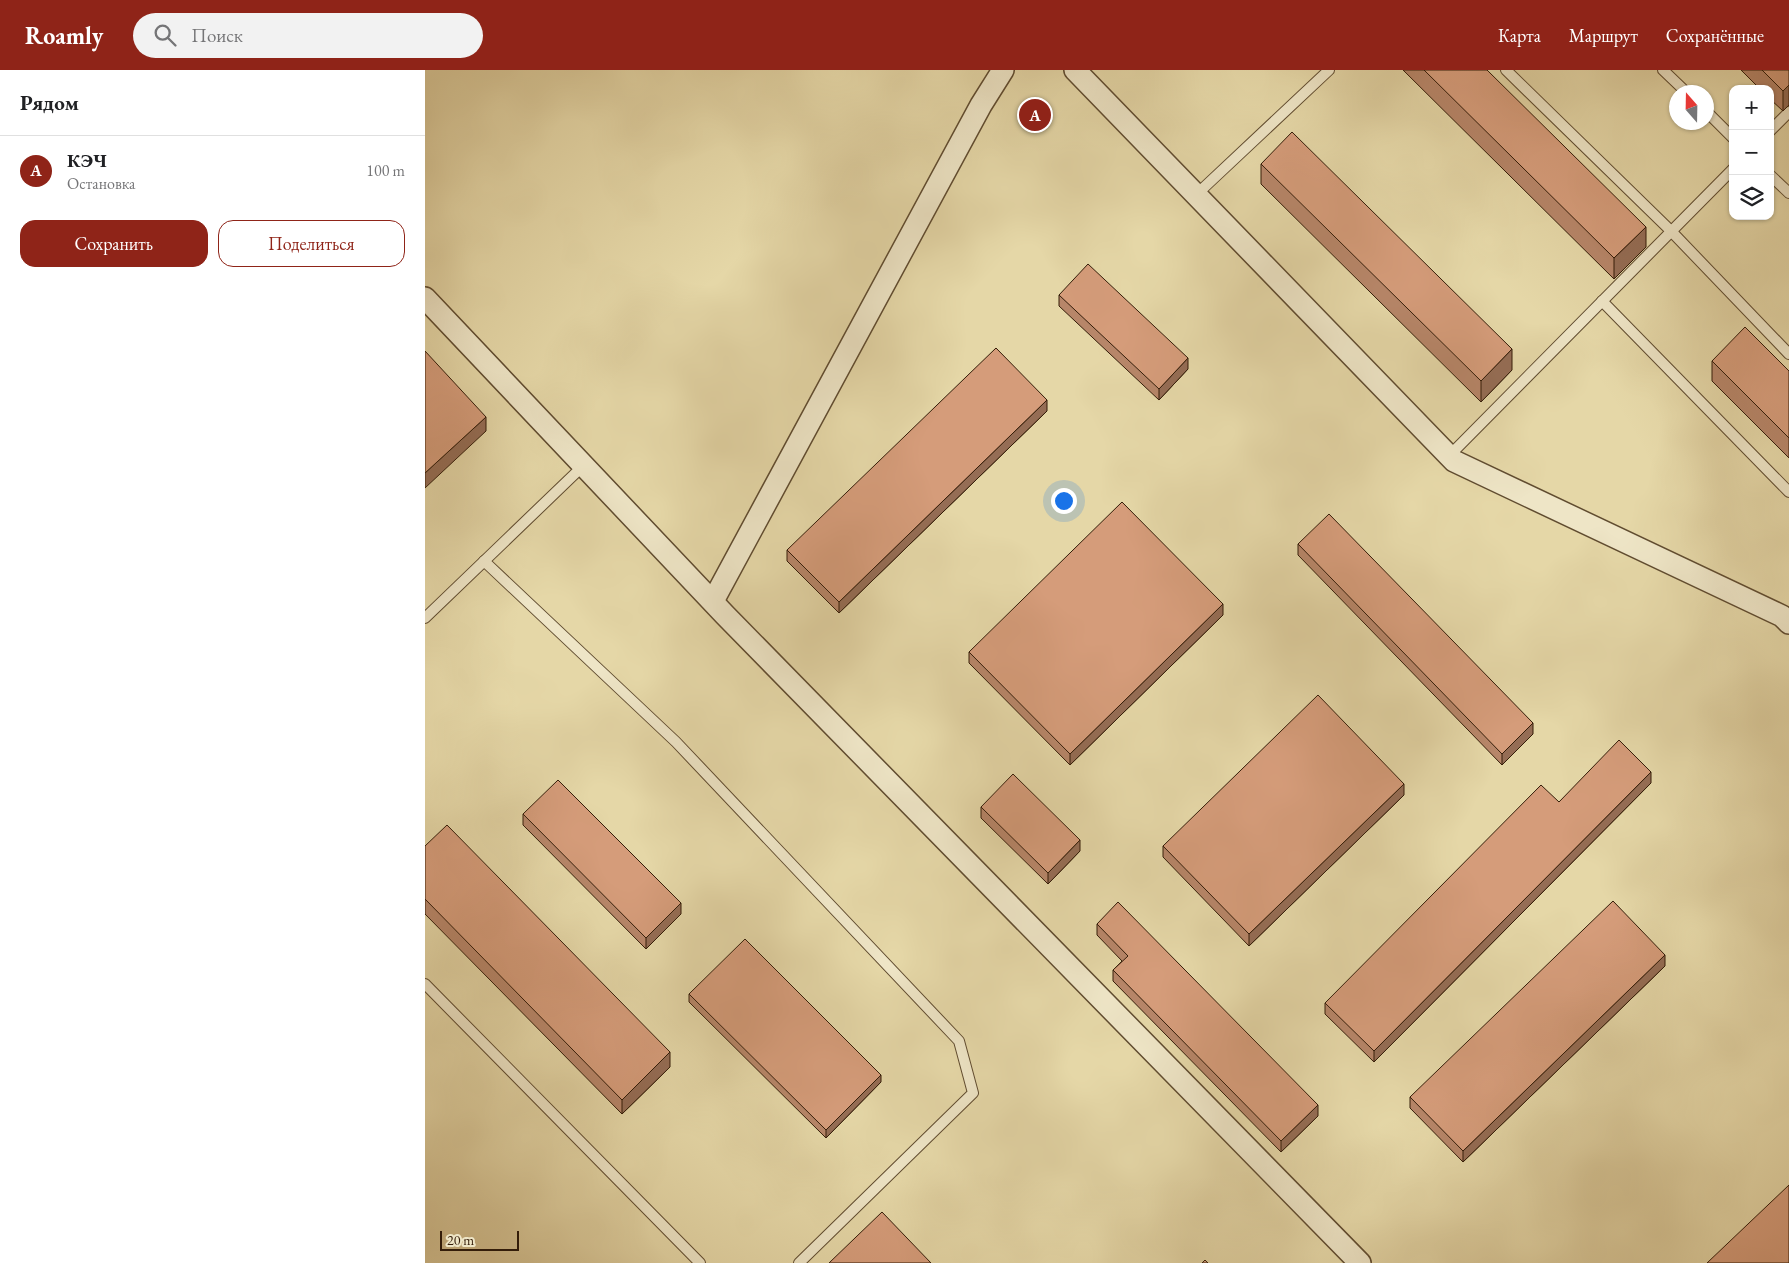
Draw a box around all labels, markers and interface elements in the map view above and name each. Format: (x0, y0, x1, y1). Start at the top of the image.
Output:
search box (133, 13, 483, 58)
text: Roamly (25, 20, 103, 51)
icon: search (151, 21, 179, 49)
text: Поиск (191, 23, 243, 48)
text: Карта (1498, 24, 1541, 47)
text: Маршрут (1569, 24, 1638, 47)
text: Сохранённые (1666, 24, 1764, 47)
north arrow (1669, 85, 1714, 130)
map controls (1729, 85, 1774, 220)
button: + (1729, 85, 1774, 130)
text: Рядом (20, 89, 79, 116)
pin: A (1019, 96, 1051, 134)
button: − (1729, 130, 1774, 175)
text: КЭЧ (67, 148, 107, 173)
text: A (30, 160, 42, 181)
text: 100 m (366, 160, 405, 181)
text: Остановка (67, 173, 136, 194)
button: layers (1729, 175, 1774, 220)
button: Сохранить (20, 220, 208, 267)
button: Поделиться (218, 220, 405, 267)
your location (1051, 488, 1077, 514)
scale bar (440, 1228, 519, 1251)
text: 20 m (447, 1231, 474, 1249)

